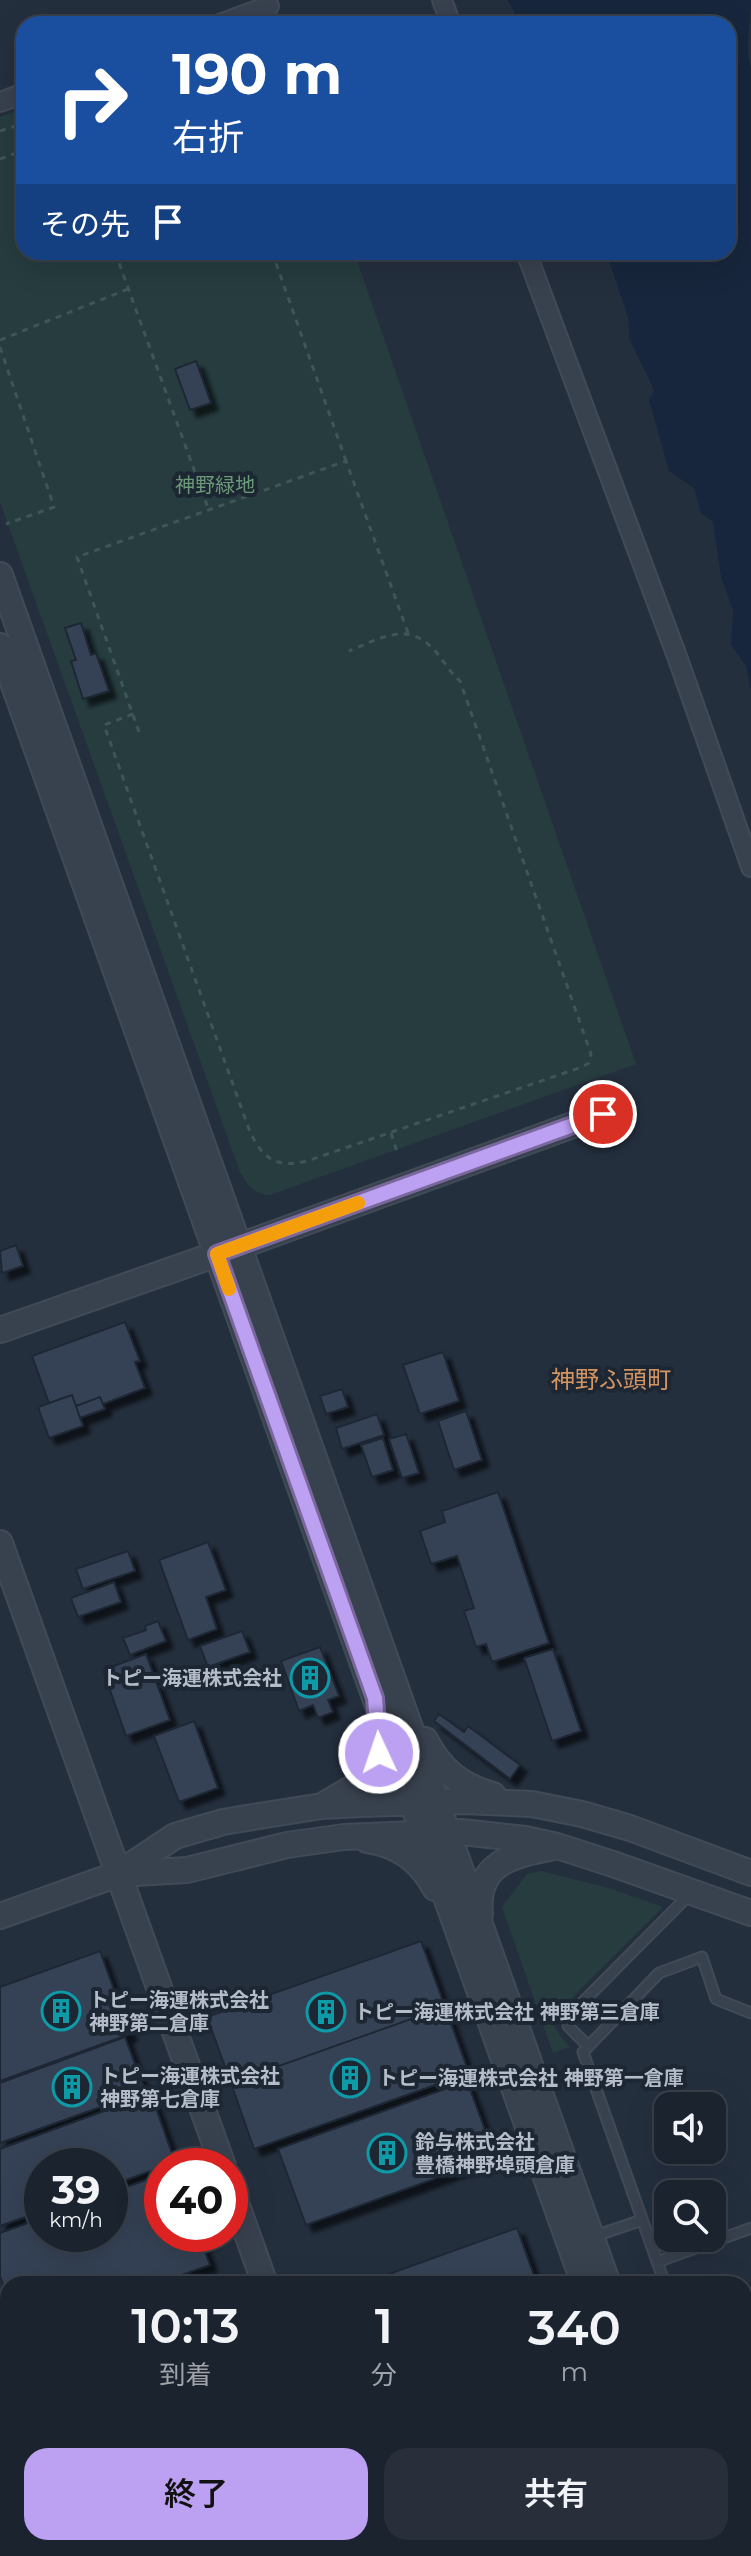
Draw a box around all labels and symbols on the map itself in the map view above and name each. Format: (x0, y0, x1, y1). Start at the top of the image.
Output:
park label: 神野緑地 (175, 473, 255, 497)
pin (569, 1080, 637, 1148)
district label: 神野ふ頭町 (551, 1365, 671, 1394)
building icon: トピー海運株式会社 (289, 1657, 331, 1699)
place label: トピー海運株式会社 (102, 1666, 282, 1690)
position arrow (337, 1711, 421, 1795)
place label: トピー海運株式会社 神野第二倉庫 (89, 1988, 269, 2035)
building icon: トピー海運株式会社 神野第二倉庫 (40, 1990, 82, 2032)
building icon: トピー海運株式会社 神野第三倉庫 (305, 1991, 347, 2033)
place label: トピー海運株式会社 神野第三倉庫 (354, 2000, 660, 2024)
building icon: トピー海運株式会社 神野第一倉庫 (329, 2057, 371, 2099)
place label: トピー海運株式会社 神野第七倉庫 (100, 2064, 280, 2111)
building icon: トピー海運株式会社 神野第七倉庫 (51, 2066, 93, 2108)
place label: トピー海運株式会社 神野第一倉庫 (378, 2066, 684, 2090)
place label: 鈴与株式会社 豊橋神野埠頭倉庫 (415, 2130, 575, 2177)
building icon: 鈴与株式会社 豊橋神野埠頭倉庫 (366, 2132, 408, 2174)
speed limit sign: 40 (144, 2148, 248, 2252)

